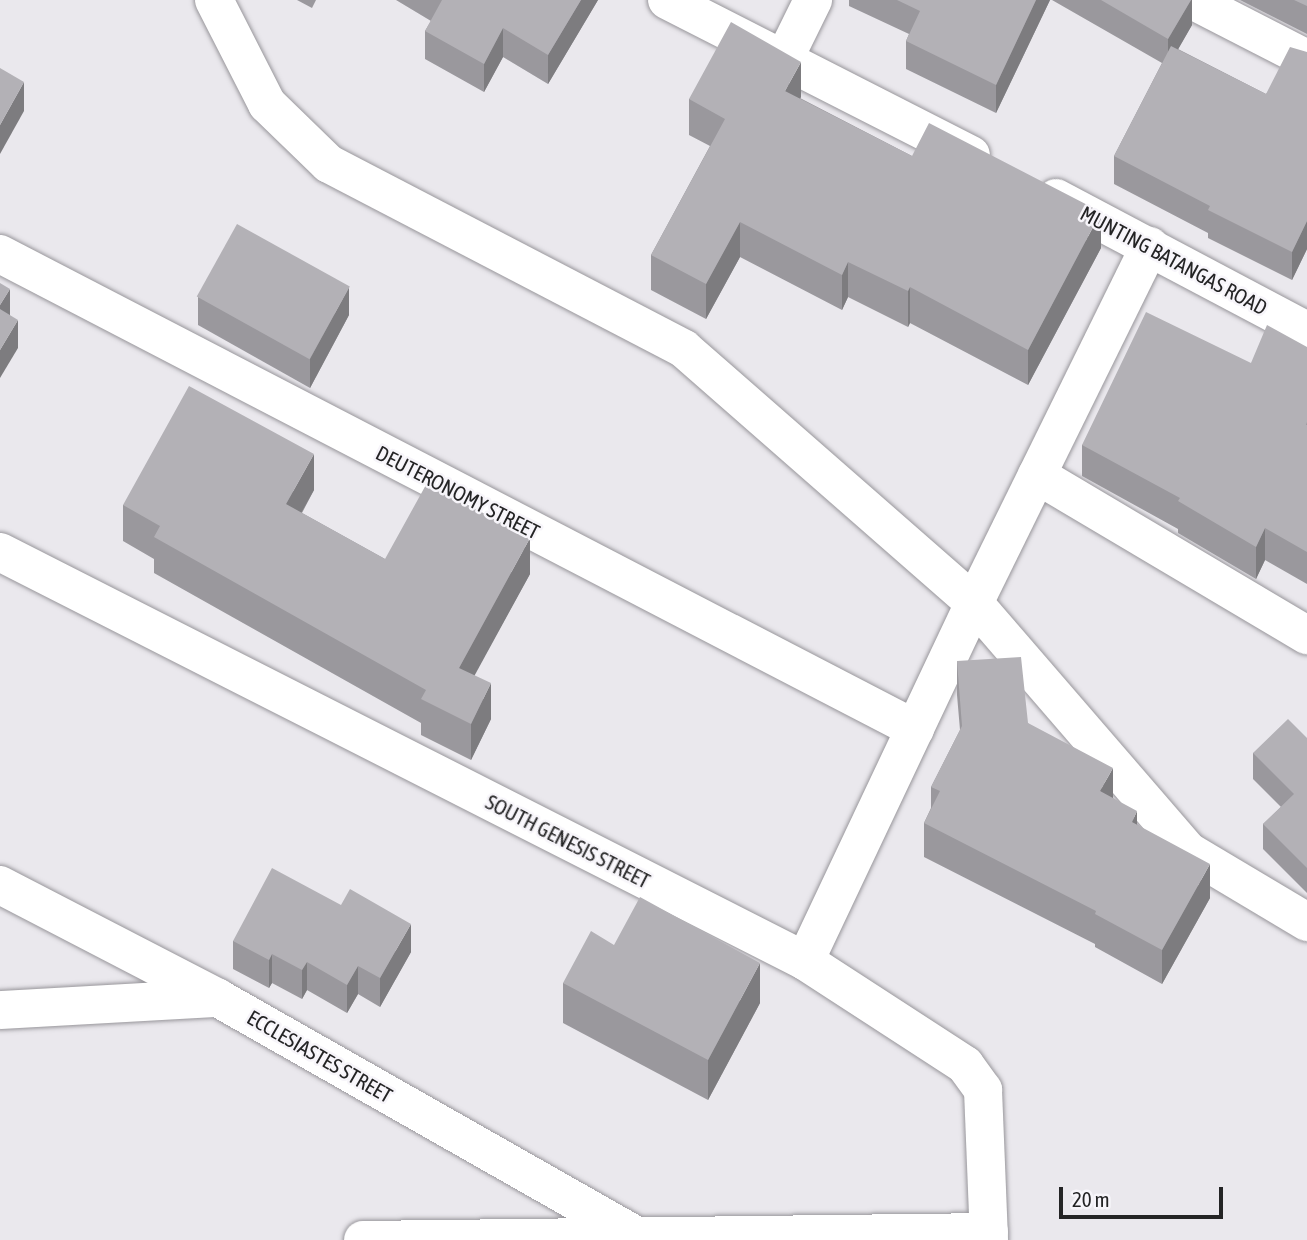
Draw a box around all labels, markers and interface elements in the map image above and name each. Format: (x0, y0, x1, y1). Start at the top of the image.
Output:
street label: MUNTING BATANGAS ROAD (1076, 200, 1272, 320)
street label: DEUTERONOMY STREET (372, 440, 544, 544)
street label: SOUTH GENESIS STREET (482, 789, 654, 893)
street label: ECCLESIASTES STREET (243, 1004, 397, 1108)
scale bar (1062, 1174, 1226, 1218)
text: 20 m (1072, 1187, 1110, 1211)

